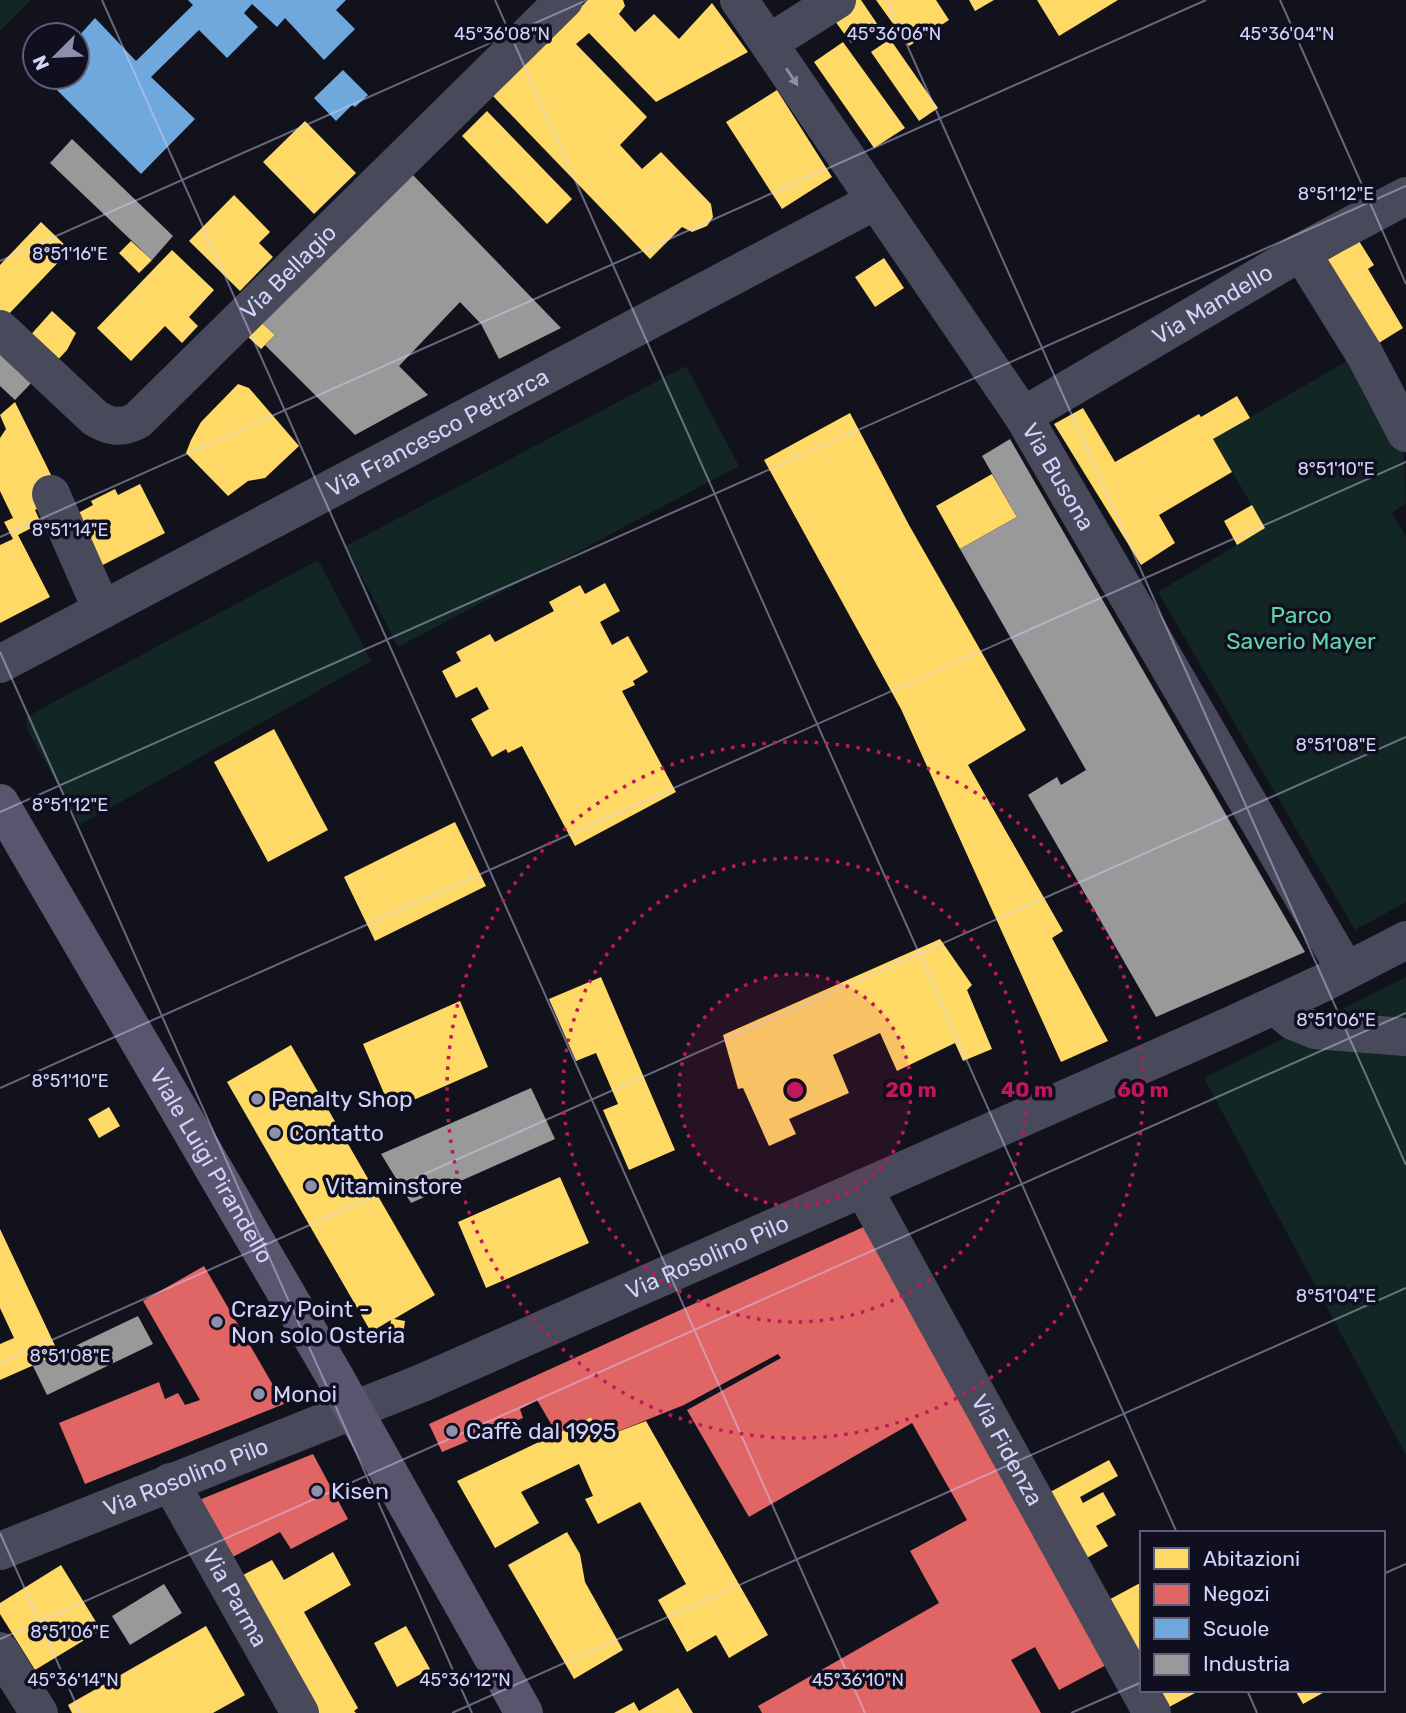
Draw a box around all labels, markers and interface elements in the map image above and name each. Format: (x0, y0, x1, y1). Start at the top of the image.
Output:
north arrow (21, 21, 91, 91)
text: 45°36'08"N (454, 23, 550, 45)
text: 45°36'06"N (847, 23, 941, 45)
text: 45°36'04"N (1239, 23, 1335, 45)
text: N (28, 52, 54, 74)
one-way arrow (785, 67, 798, 86)
text: 8°51'12"E (1298, 183, 1374, 205)
street label: Via Bellagio (235, 218, 342, 325)
text: 8°51'16"E (32, 243, 108, 265)
street label: Via Mandello (1147, 258, 1278, 351)
street label: Via Francesco Petrarca (321, 362, 554, 503)
street label: Via Busona (1016, 418, 1101, 536)
text: 8°51'10"E (1297, 458, 1375, 480)
text: 8°51'14"E (32, 519, 108, 541)
park label: Parco Saverio Mayer (1226, 601, 1376, 655)
text: 8°51'08"E (1296, 734, 1377, 756)
text: 8°51'12"E (32, 794, 108, 816)
text: 8°51'06"E (1296, 1009, 1376, 1031)
street label: Viale Luigi Pirandello (144, 1063, 279, 1268)
text: 8°51'10"E (31, 1070, 109, 1092)
text: 20 m (885, 1077, 937, 1102)
text: 40 m (1001, 1077, 1053, 1102)
text: 60 m (1117, 1077, 1169, 1102)
centre of rings (783, 1078, 807, 1102)
place label: Penalty Shop (271, 1085, 413, 1113)
marker: Penalty Shop (249, 1091, 265, 1107)
place label: Contatto (289, 1119, 384, 1147)
marker: Contatto (267, 1125, 283, 1141)
place label: Vitaminstore (325, 1172, 463, 1200)
marker: Vitaminstore (303, 1178, 319, 1194)
street label: Via Rosolino Pilo (621, 1209, 793, 1305)
text: 8°51'04"E (1296, 1285, 1376, 1307)
place label: Crazy Point - Non solo Osteria (231, 1295, 405, 1349)
marker: Crazy Point - Non solo Osteria (209, 1314, 225, 1330)
text: 8°51'08"E (30, 1345, 111, 1367)
place label: Monoi (273, 1380, 337, 1408)
marker: Monoi (251, 1386, 267, 1402)
street label: Via Fidenza (965, 1389, 1049, 1511)
place label: Caffè dal 1995 (466, 1417, 616, 1445)
marker: Caffè dal 1995 (444, 1423, 460, 1439)
street label: Via Rosolino Pilo (99, 1432, 272, 1522)
place label: Kisen (331, 1477, 389, 1505)
marker: Kisen (309, 1483, 325, 1499)
legend (1140, 1531, 1385, 1692)
street label: Via Parma (197, 1544, 274, 1652)
text: Abitazioni (1203, 1546, 1300, 1571)
text: Negozi (1203, 1581, 1270, 1606)
text: Scuole (1203, 1616, 1269, 1641)
text: 8°51'06"E (30, 1621, 110, 1643)
text: Industria (1203, 1651, 1290, 1676)
text: 45°36'14"N (27, 1669, 119, 1691)
text: 45°36'12"N (419, 1669, 511, 1691)
text: 45°36'10"N (812, 1669, 904, 1691)

